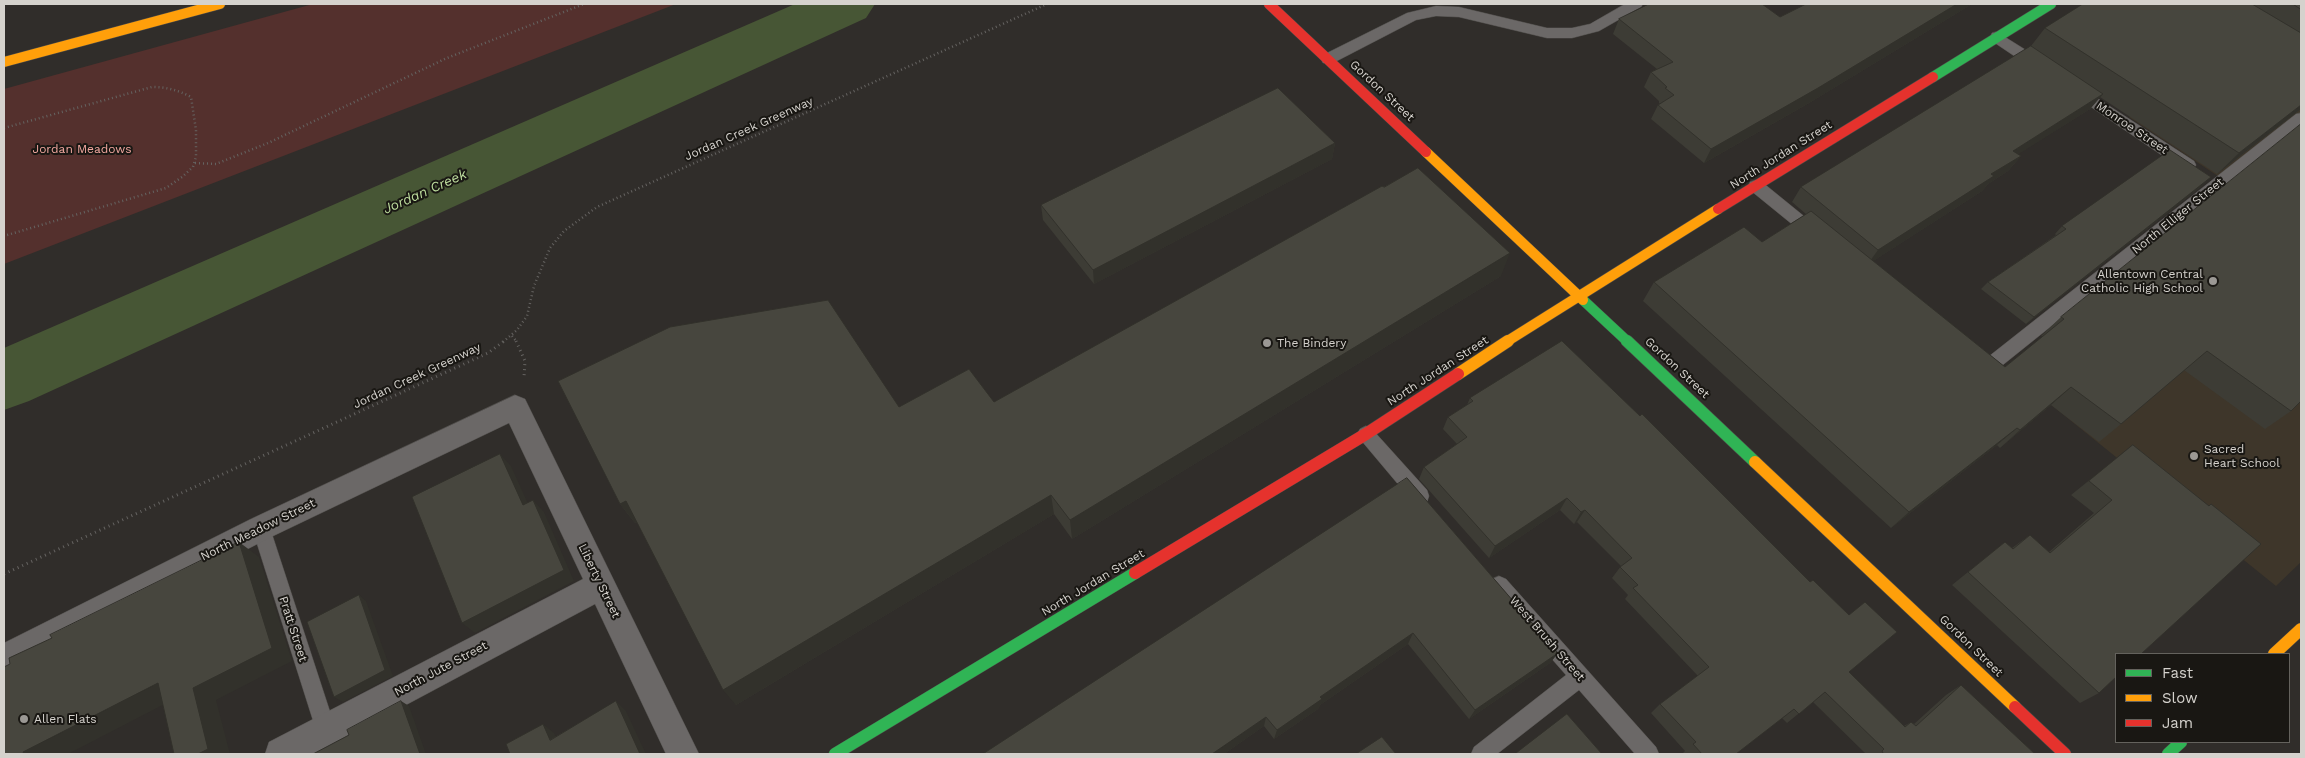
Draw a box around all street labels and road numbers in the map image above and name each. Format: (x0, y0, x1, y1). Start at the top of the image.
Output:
street label: Gordon Street (1347, 57, 1417, 125)
street label: Jordan Creek Greenway (682, 94, 816, 164)
street label: Monroe Street (2093, 99, 2171, 157)
street label: North Jordan Street (1727, 118, 1835, 192)
street label: North Elliger Street (2129, 175, 2227, 257)
street label: North Jordan Street (1385, 333, 1491, 409)
street label: Gordon Street (1642, 334, 1712, 402)
street label: Jordan Creek Greenway (351, 340, 483, 412)
street label: North Meadow Street (198, 496, 318, 564)
street label: Liberty Street (575, 542, 623, 620)
street label: North Jordan Street (1039, 547, 1147, 619)
street label: Pratt Street (276, 594, 310, 664)
street label: West Brush Street (1506, 594, 1588, 684)
street label: Gordon Street (1936, 612, 2006, 680)
street label: North Jute Street (392, 638, 490, 700)

